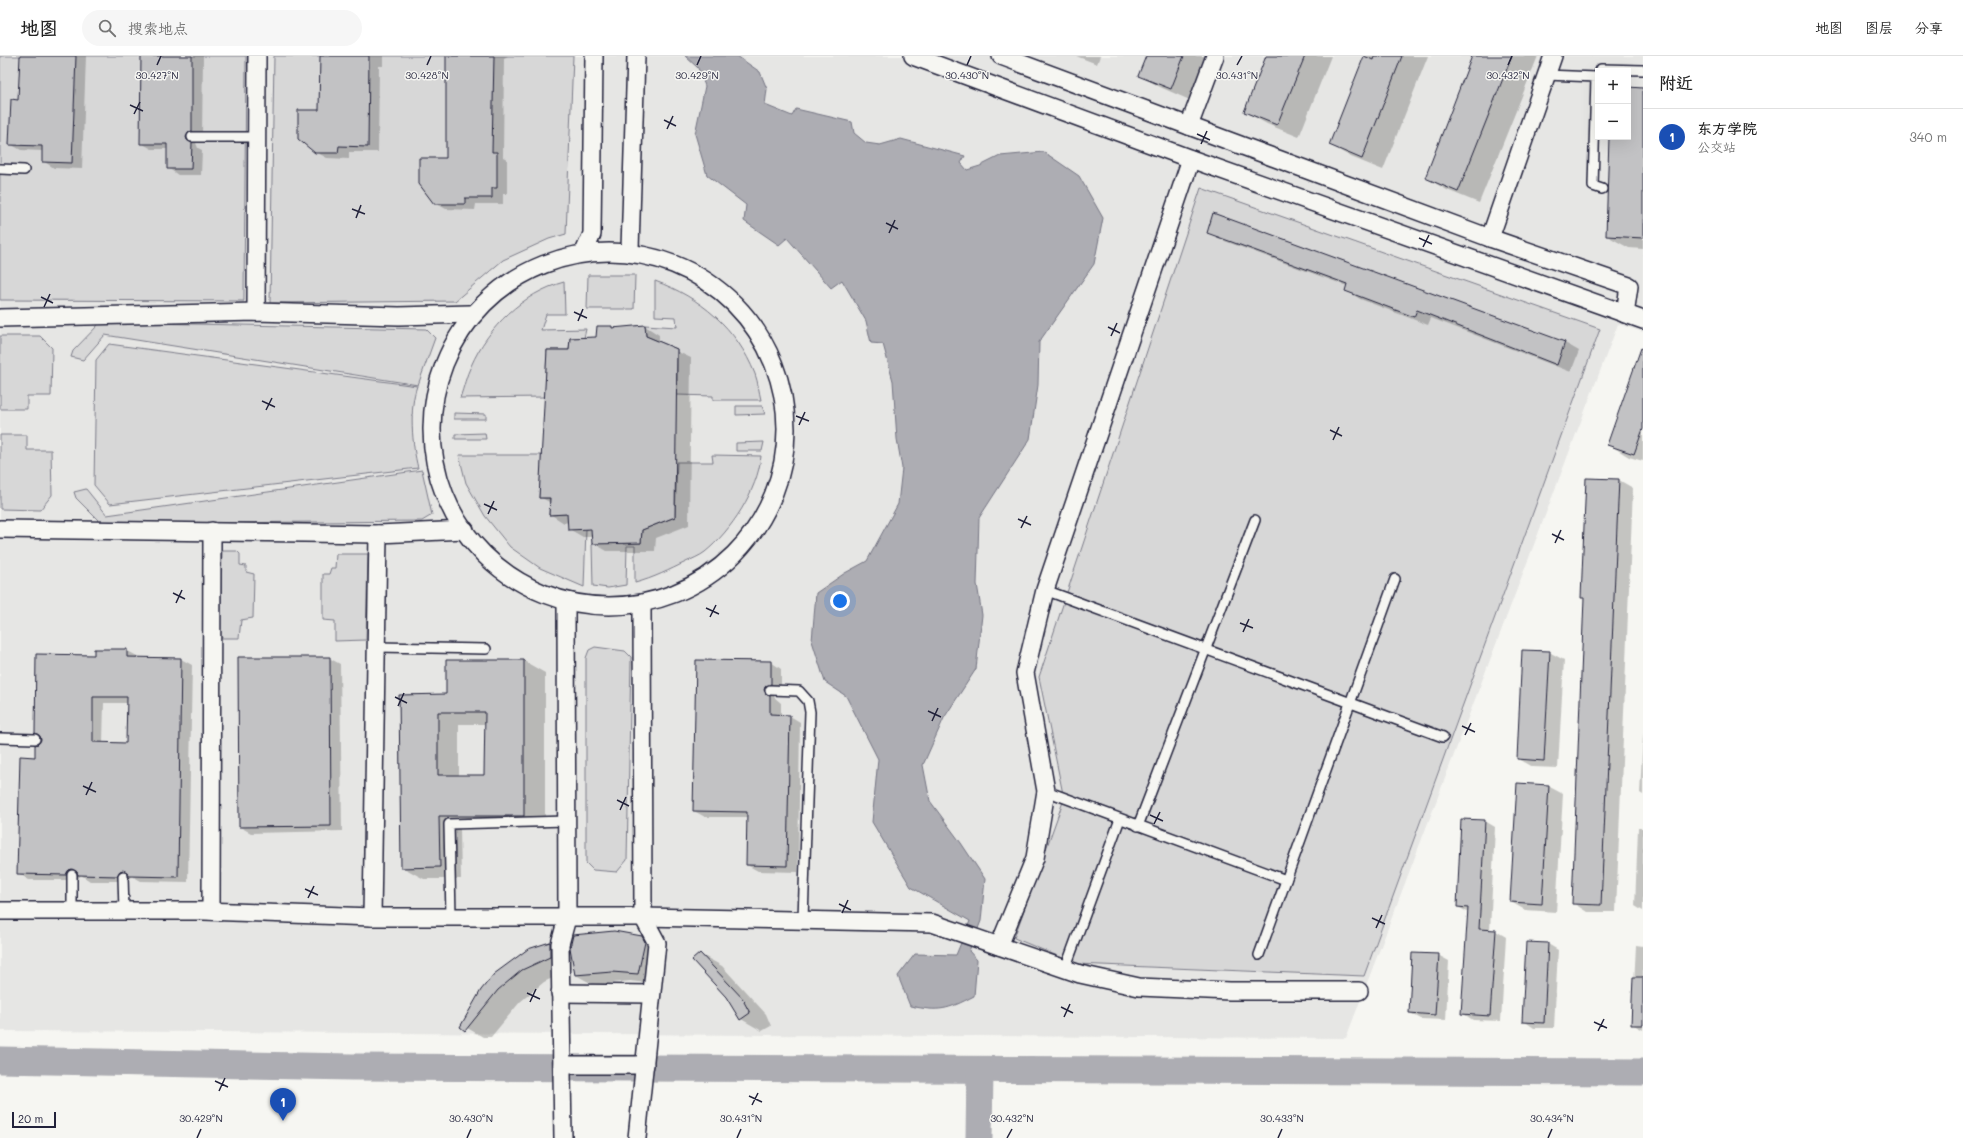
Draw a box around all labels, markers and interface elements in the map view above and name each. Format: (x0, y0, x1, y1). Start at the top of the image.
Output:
search box (82, 10, 362, 46)
text: 地图 (20, 15, 58, 40)
icon: search (96, 17, 118, 39)
text: 搜索地点 (128, 18, 188, 38)
text: 地图 (1815, 18, 1843, 37)
text: 图层 (1865, 18, 1893, 37)
text: 分享 (1915, 18, 1943, 37)
text: 30.427°N (135, 68, 179, 82)
text: 30.428°N (405, 68, 449, 82)
text: 30.429°N (675, 68, 719, 82)
text: 30.430°N (945, 68, 989, 82)
text: 30.431°N (1216, 68, 1258, 82)
text: 30.432°N (1486, 68, 1530, 82)
map controls (1595, 68, 1631, 140)
button: + (1595, 68, 1631, 104)
text: 附近 (1659, 71, 1693, 93)
button: − (1595, 104, 1631, 140)
text: 东方学院 (1697, 118, 1757, 138)
text: 1 (1669, 128, 1675, 145)
text: 340 m (1909, 128, 1947, 145)
text: 公交站 (1697, 138, 1736, 155)
your location (830, 591, 850, 611)
pin: 1 (270, 1088, 296, 1121)
scale bar (12, 1110, 56, 1129)
text: 20 m (18, 1111, 43, 1126)
text: 30.429°N (179, 1111, 223, 1125)
text: 30.430°N (449, 1111, 493, 1125)
text: 30.431°N (720, 1111, 762, 1125)
text: 30.432°N (990, 1111, 1034, 1125)
text: 30.433°N (1260, 1111, 1304, 1125)
text: 30.434°N (1530, 1111, 1574, 1125)

